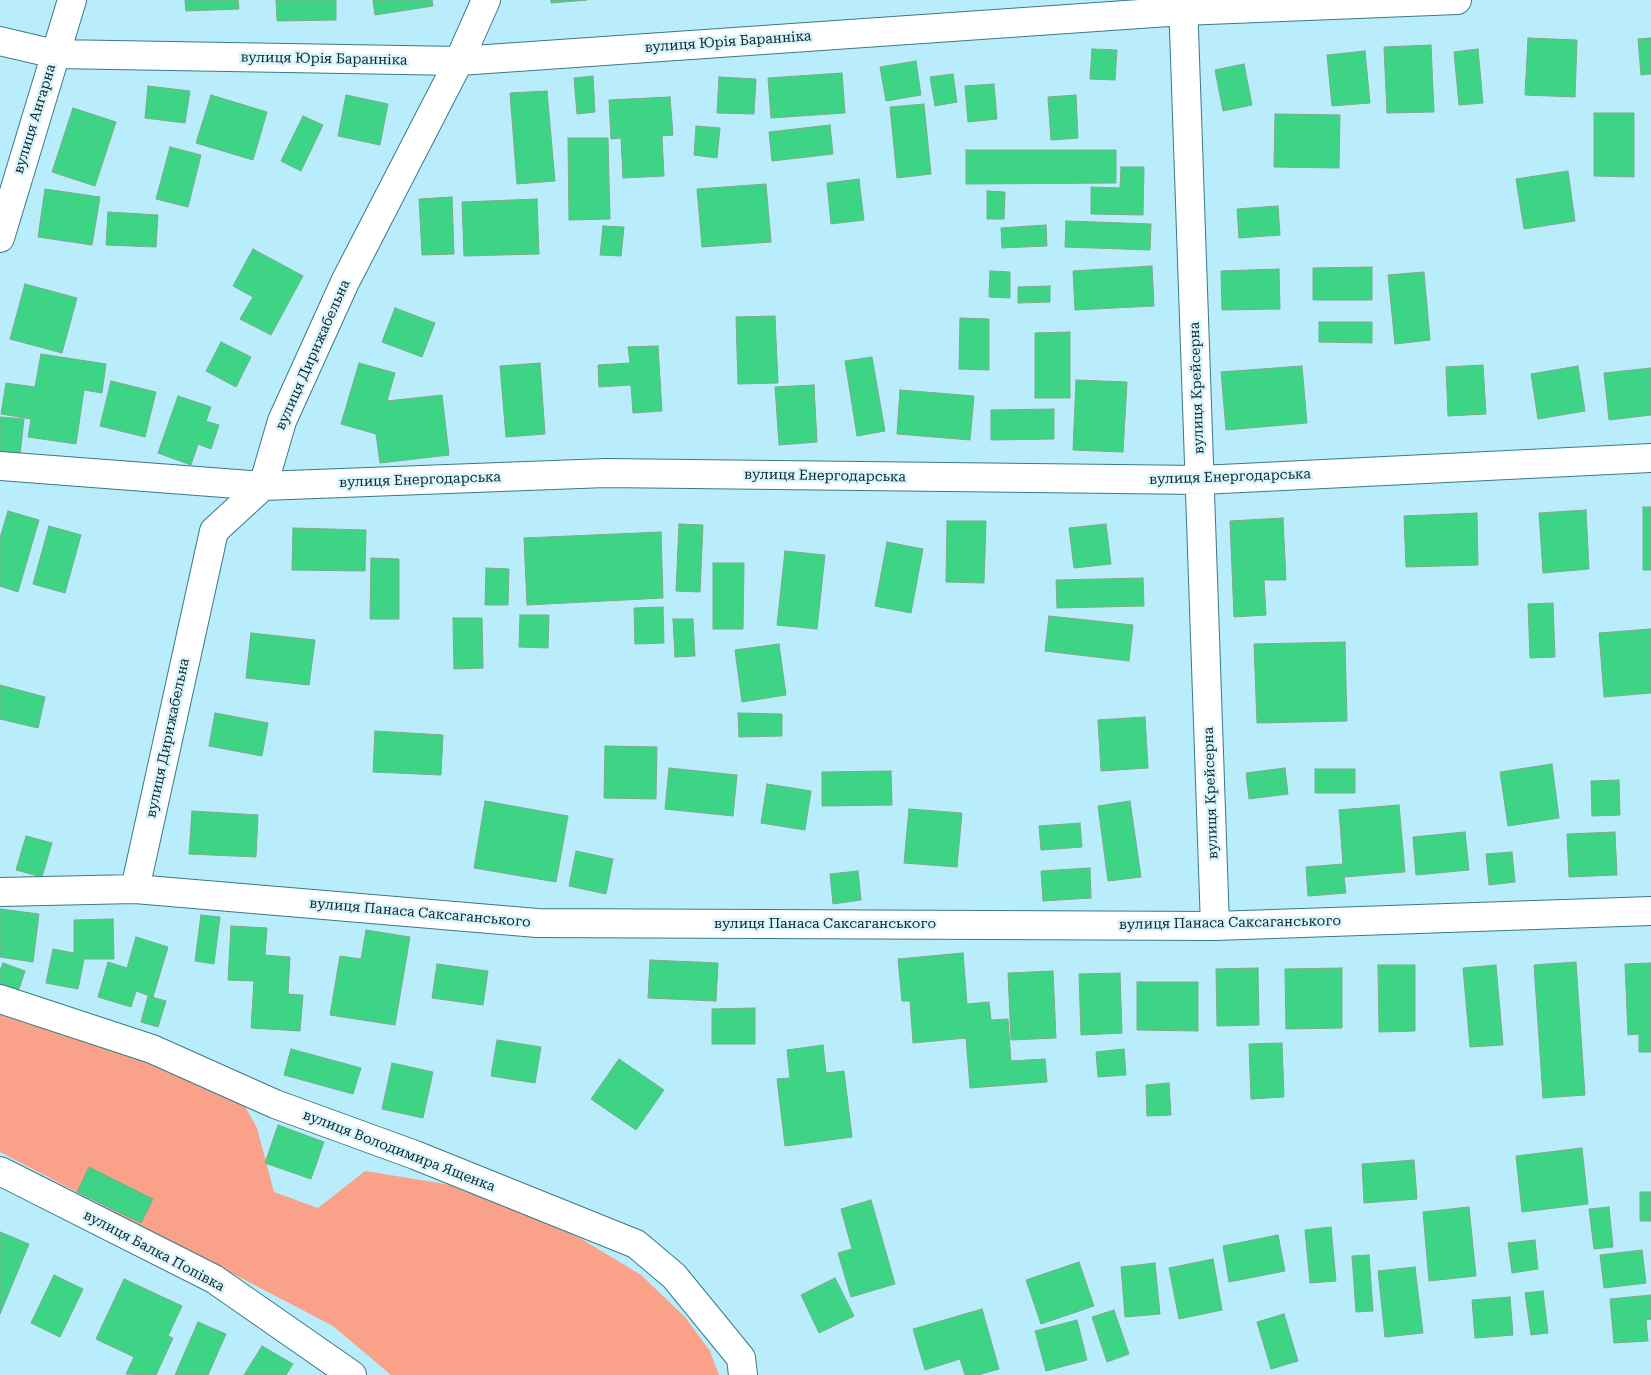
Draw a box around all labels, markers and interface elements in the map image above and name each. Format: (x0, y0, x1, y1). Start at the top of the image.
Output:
street label: вулиця Юрія Баранніка (644, 28, 812, 56)
street label: вулиця Юрія Баранніка (240, 49, 408, 69)
street label: вулиця Ангарна (10, 62, 60, 176)
street label: вулиця Дирижабельна (272, 277, 354, 433)
street label: вулиця Крейсерна (1186, 322, 1208, 454)
street label: вулиця Енергодарська (744, 466, 906, 486)
street label: вулиця Енергодарська (1149, 466, 1311, 488)
street label: вулиця Енергодарська (339, 469, 501, 491)
street label: вулиця Дирижабельна (143, 657, 193, 819)
street label: вулиця Крейсерна (1200, 727, 1222, 859)
street label: вулиця Панаса Саксаганського (309, 895, 531, 931)
street label: вулиця Панаса Саксаганського (1119, 913, 1341, 933)
street label: вулиця Панаса Саксаганського (714, 916, 936, 932)
street label: вулиця Володимира Ященка (301, 1107, 497, 1195)
street label: вулиця Балка Попівка (81, 1207, 227, 1295)

